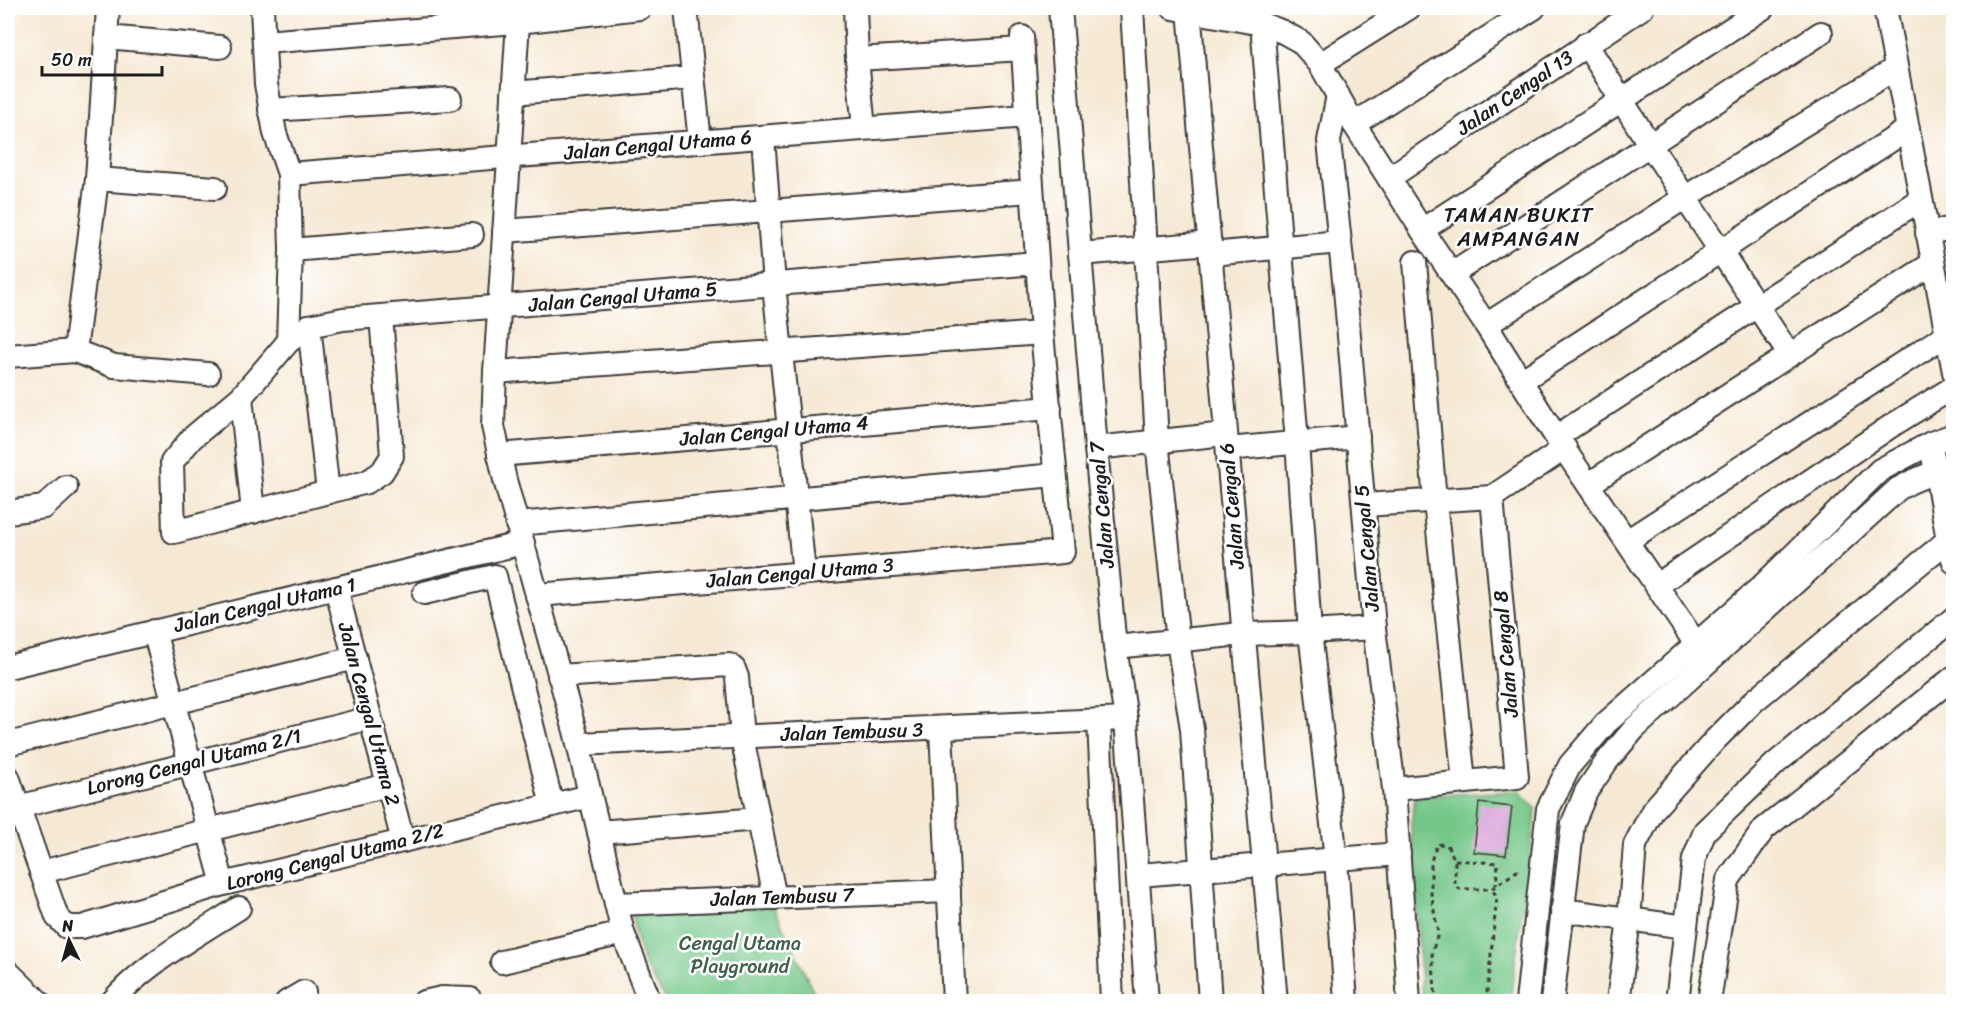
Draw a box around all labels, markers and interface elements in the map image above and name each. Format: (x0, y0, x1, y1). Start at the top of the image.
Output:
scale bar (42, 39, 162, 77)
street label: Jalan Cengal 13 (1449, 41, 1581, 146)
text: 50 m (51, 44, 92, 76)
street label: Jalan Cengal Utama 6 (562, 119, 753, 171)
district label: TAMAN BUKIT AMPANGAN (1444, 196, 1594, 258)
street label: Jalan Cengal Utama 5 (526, 271, 719, 323)
street label: Jalan Cengal Utama 4 (677, 405, 870, 457)
street label: Jalan Cengal 7 (1079, 439, 1125, 571)
street label: Jalan Cengal 6 (1209, 441, 1255, 572)
street label: Jalan Cengal 5 (1344, 483, 1390, 614)
street label: Jalan Cengal Utama 3 (704, 547, 895, 599)
street label: Jalan Cengal Utama 1 (170, 567, 359, 643)
street label: Jalan Cengal 8 (1483, 589, 1529, 720)
street label: Jalan Cengal Utama 2 (327, 617, 410, 810)
street label: Jalan Tembusu 3 (779, 712, 924, 752)
street label: Lorong Cengal Utama 2/1 (83, 718, 305, 806)
street label: Lorong Cengal Utama 2/2 (222, 813, 448, 901)
street label: Jalan Tembusu 7 (709, 877, 856, 917)
north arrow (39, 910, 99, 970)
text: N (60, 911, 75, 941)
park label: Cengal Utama Playground (679, 926, 801, 984)

